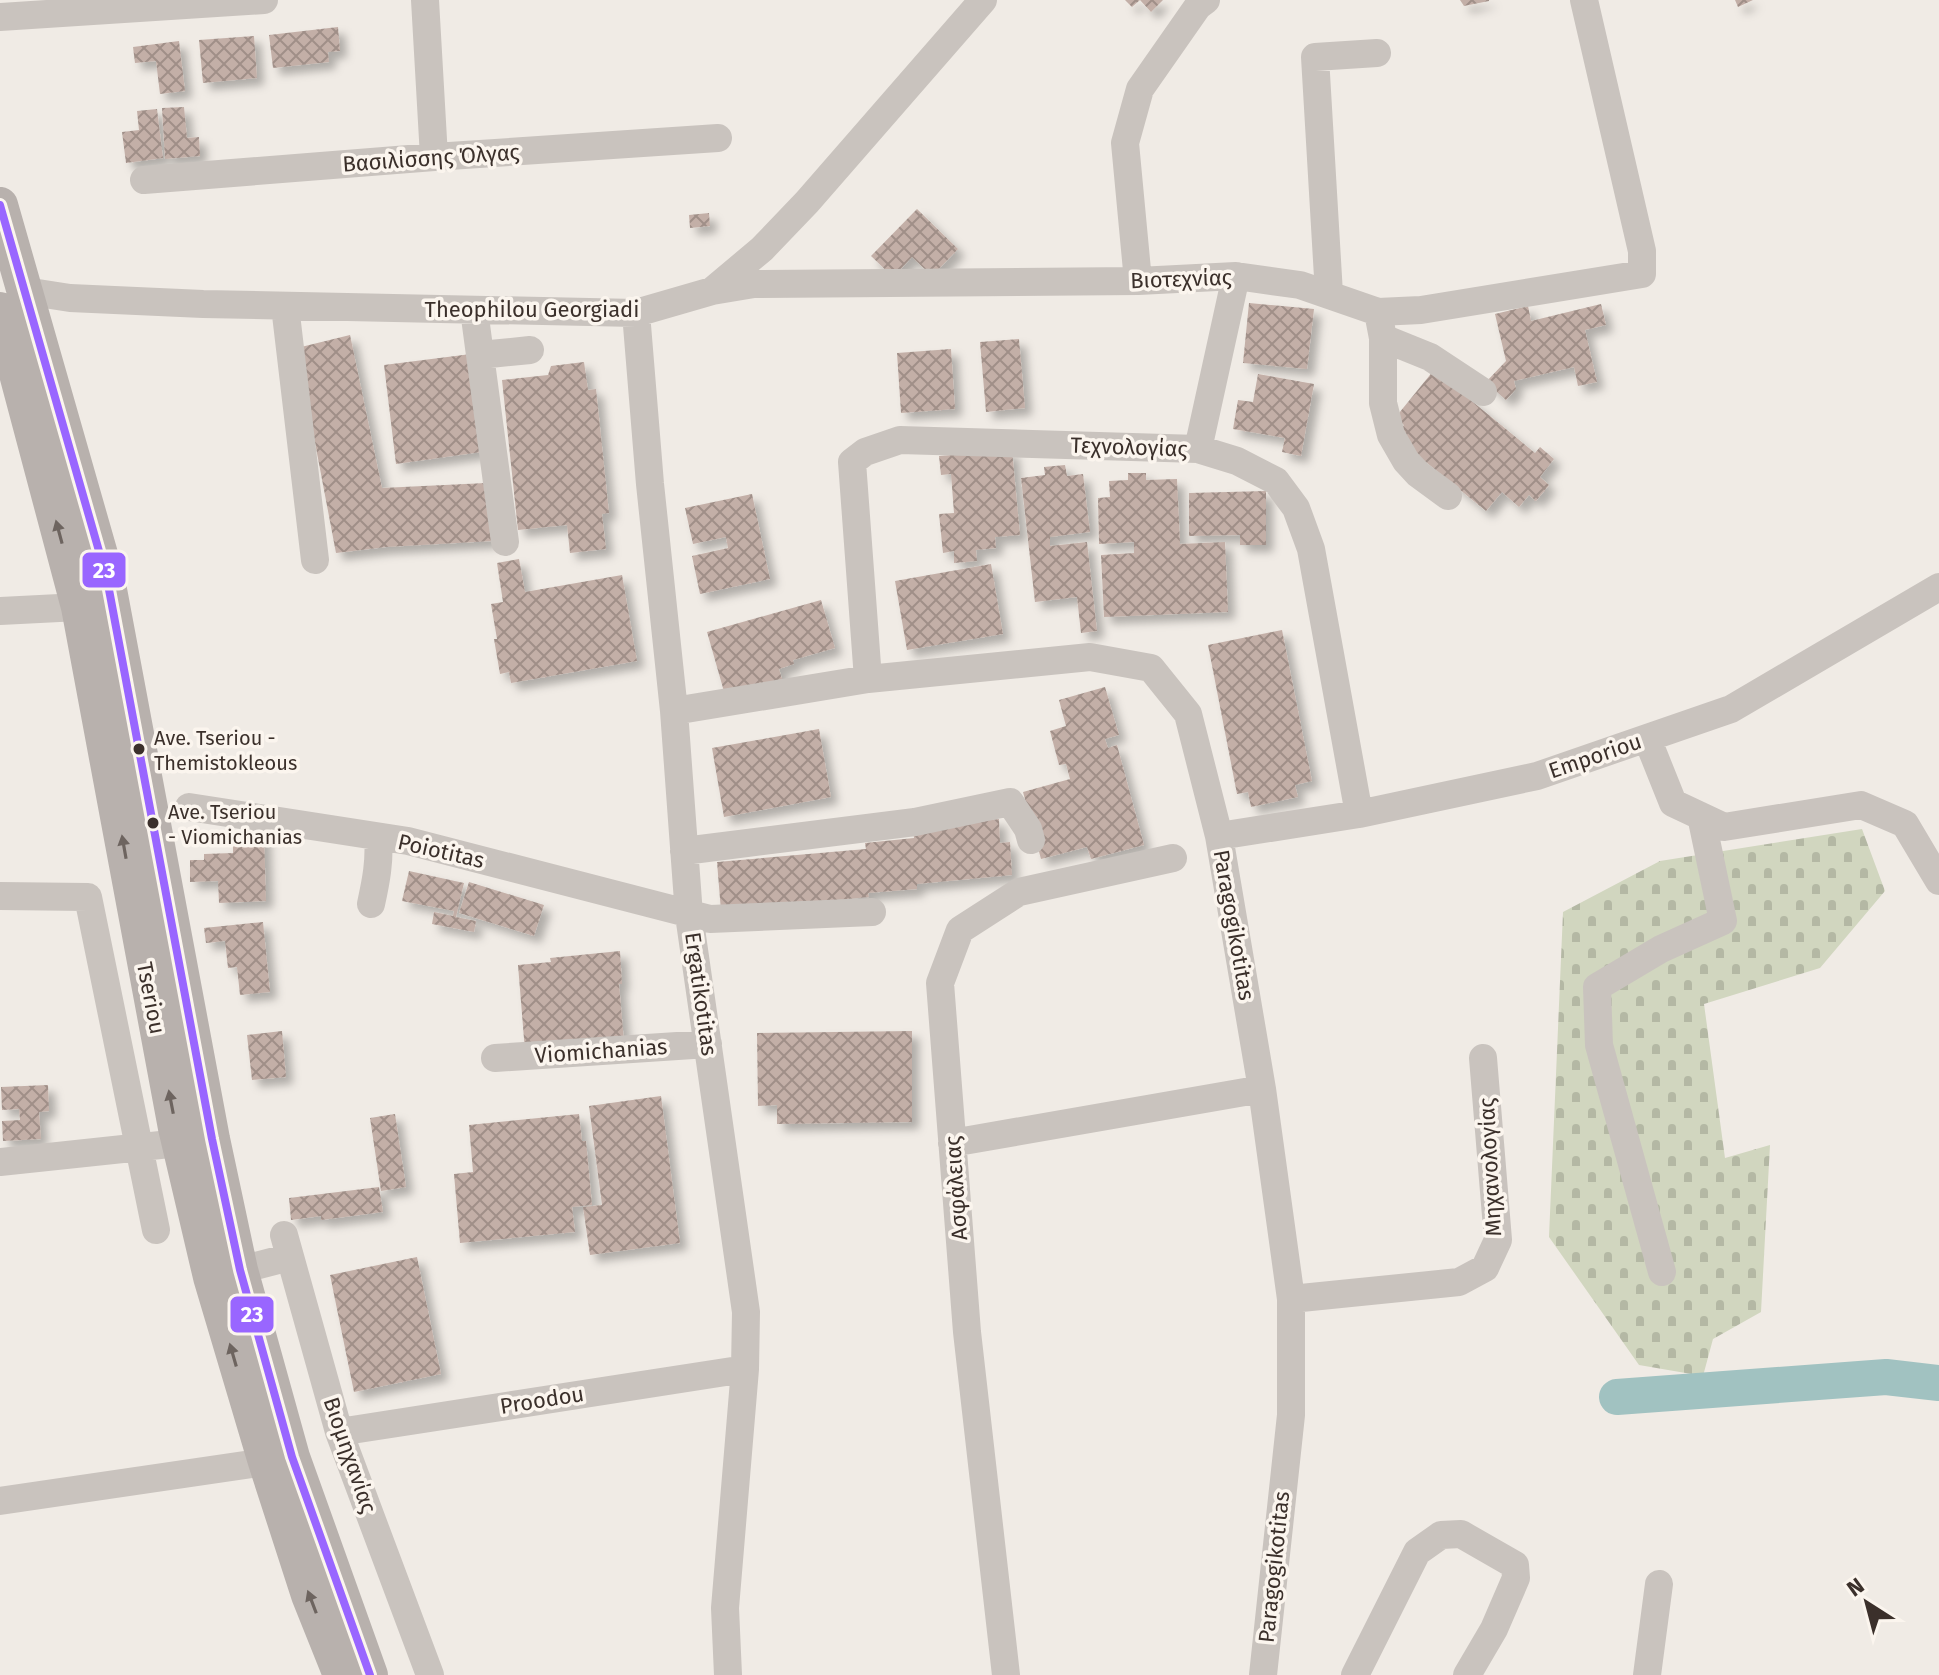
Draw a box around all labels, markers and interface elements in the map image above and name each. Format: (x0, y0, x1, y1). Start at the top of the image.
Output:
street label: Βασιλίσσης Όλγας (341, 138, 521, 178)
street label: Βιοτεχνίας (1130, 264, 1232, 294)
street label: Theophilou Georgiadi (425, 296, 639, 323)
street label: Τεχνολογίας (1070, 431, 1188, 463)
one-way arrow (52, 519, 64, 544)
line badge: 23 (81, 551, 127, 589)
text: 23 (93, 557, 115, 584)
place label: Ave. Tseriou - Themistokleous (154, 726, 297, 775)
street label: Emporiou (1545, 727, 1645, 785)
marker: Ave. Tseriou - Themistokleous (131, 741, 147, 757)
place label: Ave. Tseriou - Viomichanias (168, 800, 302, 849)
marker: Ave. Tseriou - Viomichanias (145, 815, 161, 831)
street label: Poiotitas (395, 828, 487, 874)
one-way arrow (118, 834, 130, 859)
street label: Paragogikotitas (1207, 848, 1261, 1002)
street label: Ergatikotitas (679, 930, 723, 1058)
street label: Tseriou (131, 960, 171, 1036)
street label: Viomichanias (534, 1033, 668, 1069)
one-way arrow (164, 1090, 177, 1115)
street label: Μηχανολογίας (1473, 1097, 1507, 1237)
street label: Ασφάλειας (939, 1135, 973, 1241)
line badge: 23 (229, 1295, 275, 1334)
text: 23 (241, 1301, 263, 1328)
one-way arrow (226, 1342, 239, 1366)
street label: Proodou (498, 1380, 586, 1420)
street label: Βιομηχανίας (318, 1393, 382, 1517)
street label: Paragogikotitas (1253, 1490, 1295, 1644)
north arrow (1827, 1563, 1907, 1643)
text: N (1842, 1572, 1869, 1602)
one-way arrow (305, 1590, 318, 1614)

